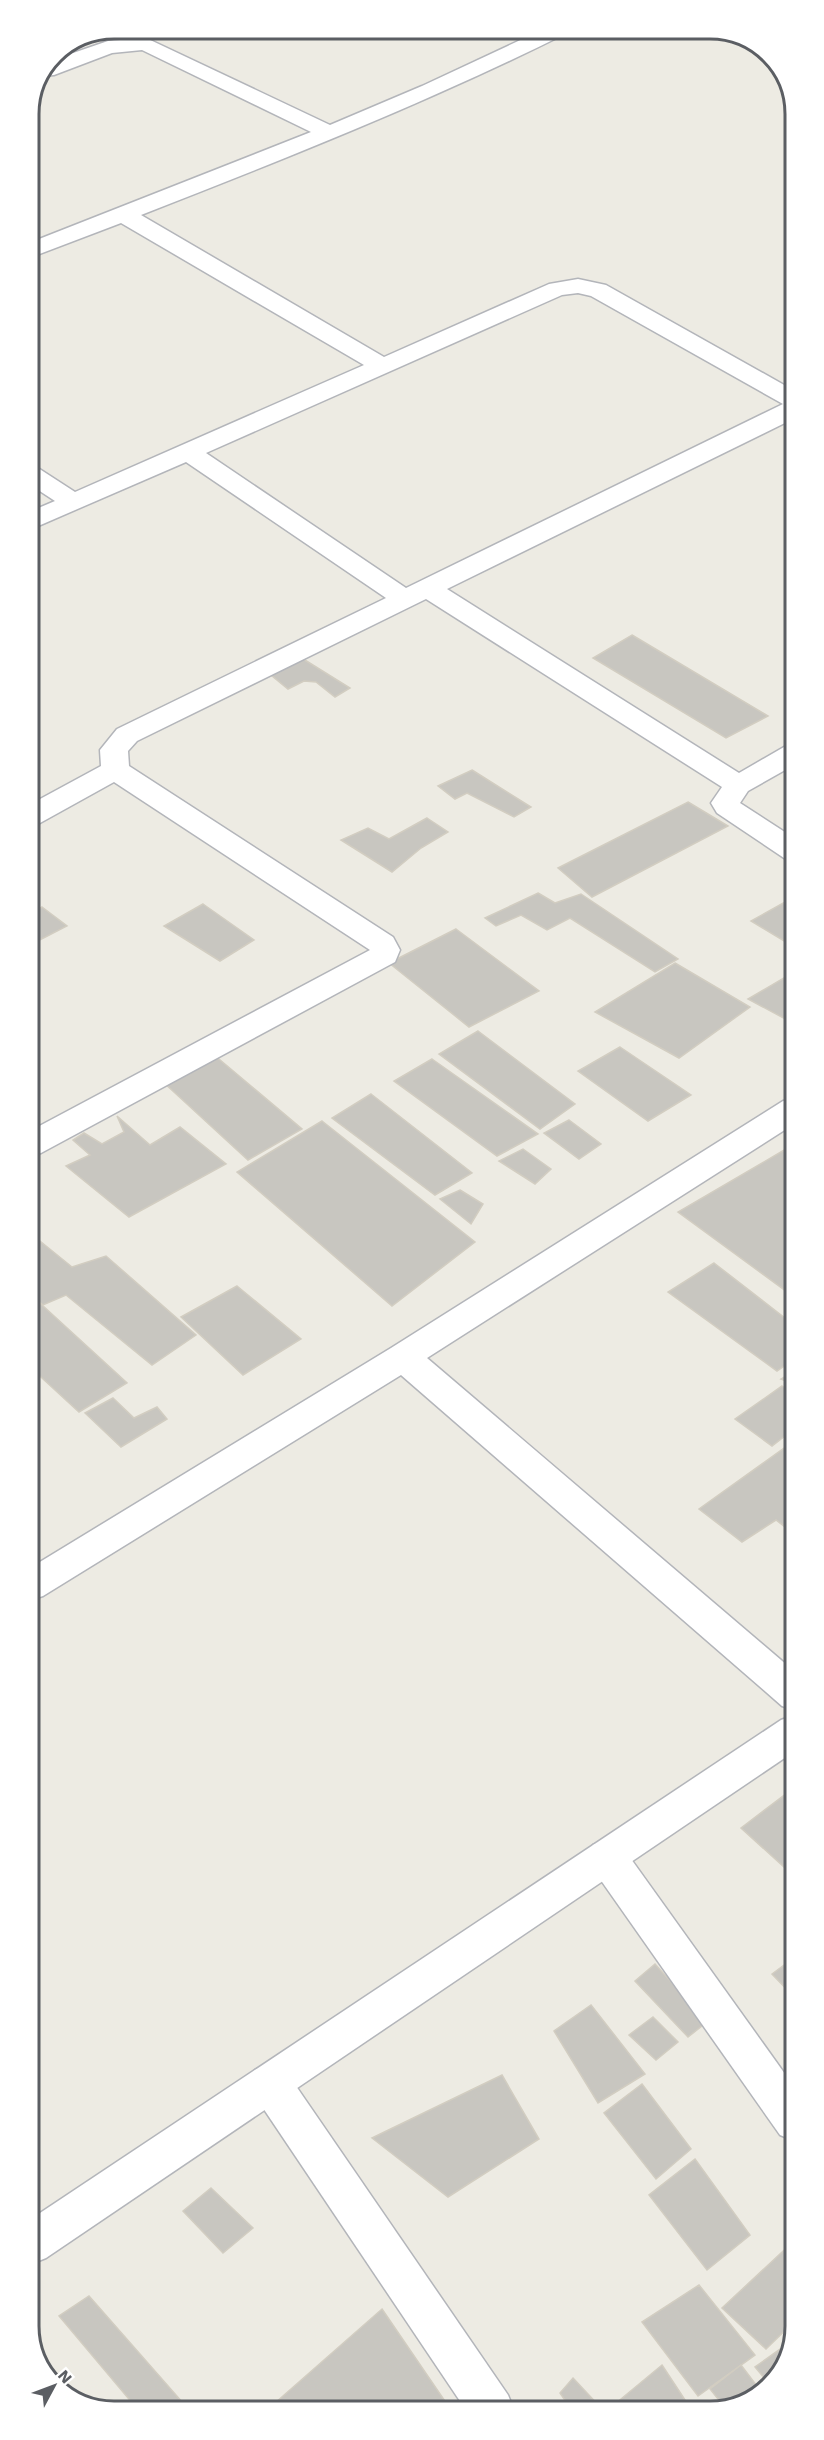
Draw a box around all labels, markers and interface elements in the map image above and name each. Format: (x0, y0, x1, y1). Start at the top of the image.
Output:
north arrow (24, 2356, 84, 2416)
text: N (54, 2366, 76, 2387)

